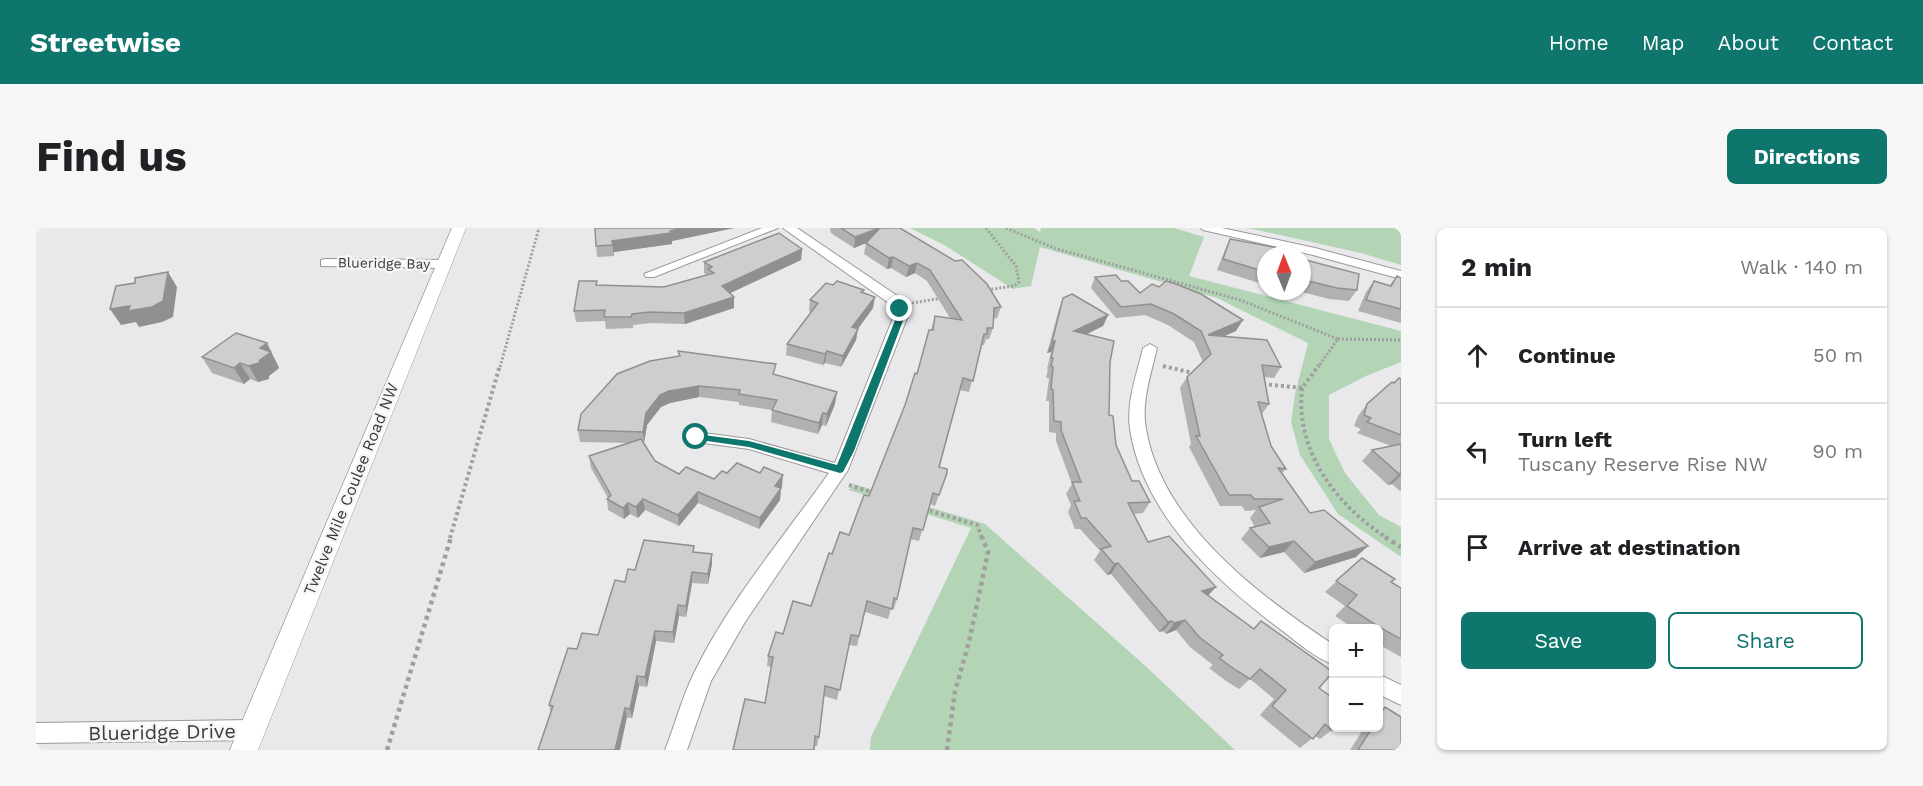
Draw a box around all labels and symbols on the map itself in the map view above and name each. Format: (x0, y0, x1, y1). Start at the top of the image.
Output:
north arrow (1257, 246, 1311, 300)
street label: Blueridge Bay (338, 254, 431, 272)
route end (886, 295, 912, 321)
street label: Twelve Mile Coulee Road NW (300, 380, 402, 598)
route start (682, 423, 708, 449)
street label: Blueridge Drive (88, 719, 236, 745)

